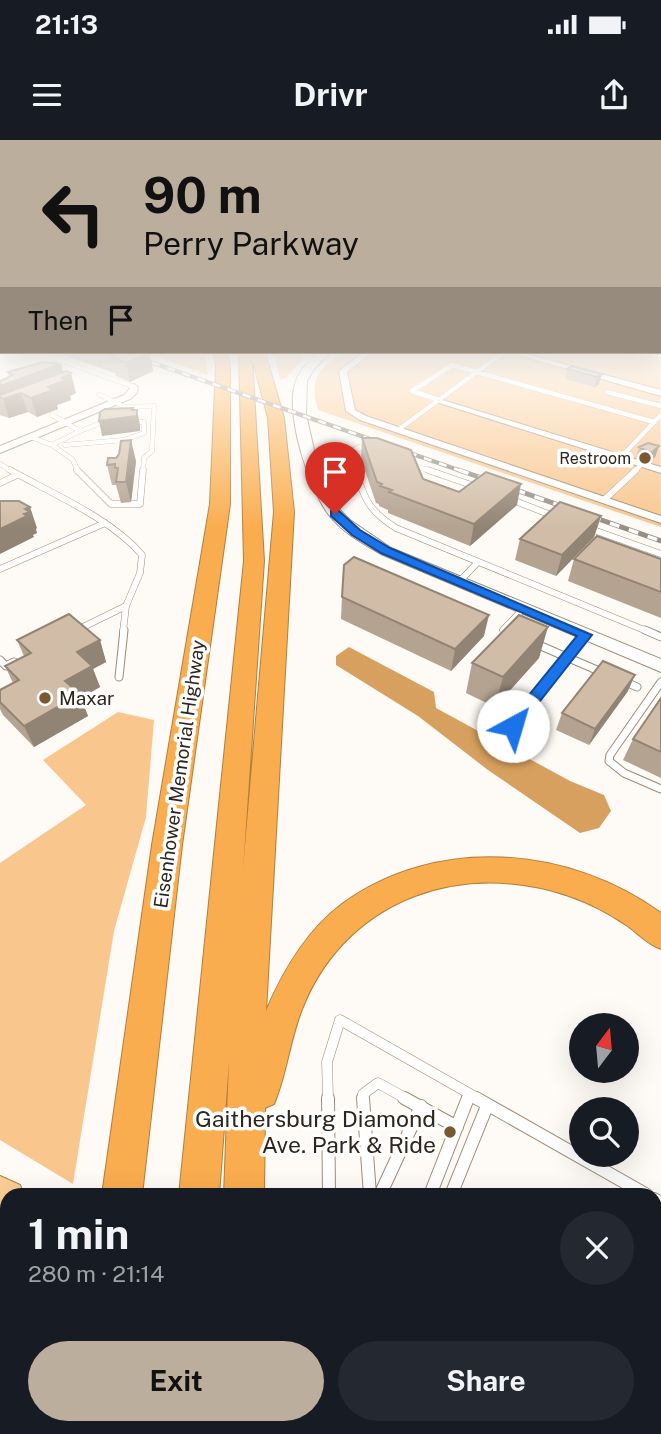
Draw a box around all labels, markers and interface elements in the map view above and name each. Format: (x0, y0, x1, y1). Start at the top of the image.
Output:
text: 21:13 (35, 9, 98, 40)
icon: menu (28, 76, 66, 114)
text: Drivr (293, 76, 368, 113)
icon: share (595, 76, 633, 114)
text: 90 m (143, 166, 262, 224)
icon: left (28, 168, 119, 259)
text: Perry Parkway (143, 225, 359, 262)
icon: arrive (102, 301, 140, 339)
text: Then (28, 305, 88, 336)
pin (305, 442, 365, 514)
place label: Restroom (559, 449, 631, 468)
marker: Restroom (637, 450, 653, 466)
icon: arrive (316, 453, 354, 491)
street label: Eisenhower Memorial Highway (149, 638, 209, 910)
place label: Maxar (59, 687, 114, 709)
position arrow (476, 689, 550, 763)
marker: Maxar (37, 690, 53, 706)
north arrow (569, 1013, 639, 1083)
map controls (569, 1013, 639, 1167)
button: search (569, 1097, 639, 1167)
place label: Gaithersburg Diamond Ave. Park & Ride (195, 1105, 436, 1158)
marker: Gaithersburg Diamond Ave. Park & Ride (442, 1124, 458, 1140)
text: 1 min (28, 1209, 129, 1258)
button: close (560, 1211, 634, 1285)
text: 280 m · 21:14 (28, 1260, 164, 1287)
button: Exit (28, 1341, 324, 1421)
button: Share (338, 1341, 634, 1421)

